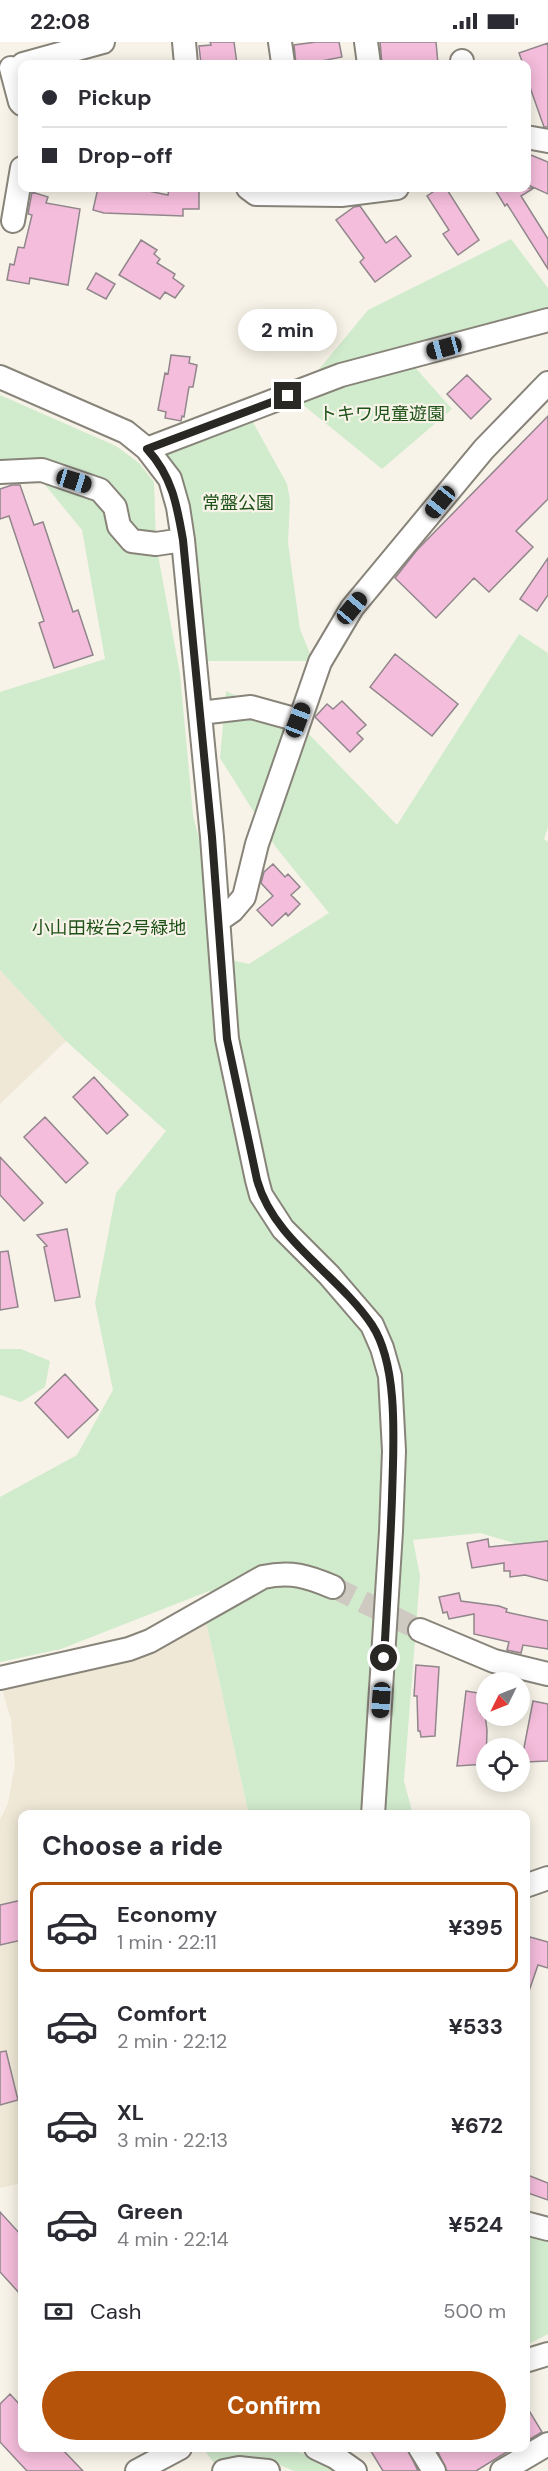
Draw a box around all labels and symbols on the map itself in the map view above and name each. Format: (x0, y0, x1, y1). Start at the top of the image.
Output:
callout: 2 min (238, 309, 338, 351)
car (424, 335, 464, 361)
route end (274, 382, 301, 409)
park label: トキワ児童遊園 (319, 402, 445, 426)
car (54, 467, 94, 495)
car (422, 482, 458, 522)
park label: 常盤公園 (202, 491, 274, 515)
car (334, 588, 370, 628)
car (283, 700, 313, 740)
park label: 小山田桜台2号緑地 (32, 916, 186, 940)
route start (370, 1644, 397, 1671)
north arrow (476, 1672, 530, 1726)
car (371, 1681, 391, 1719)

